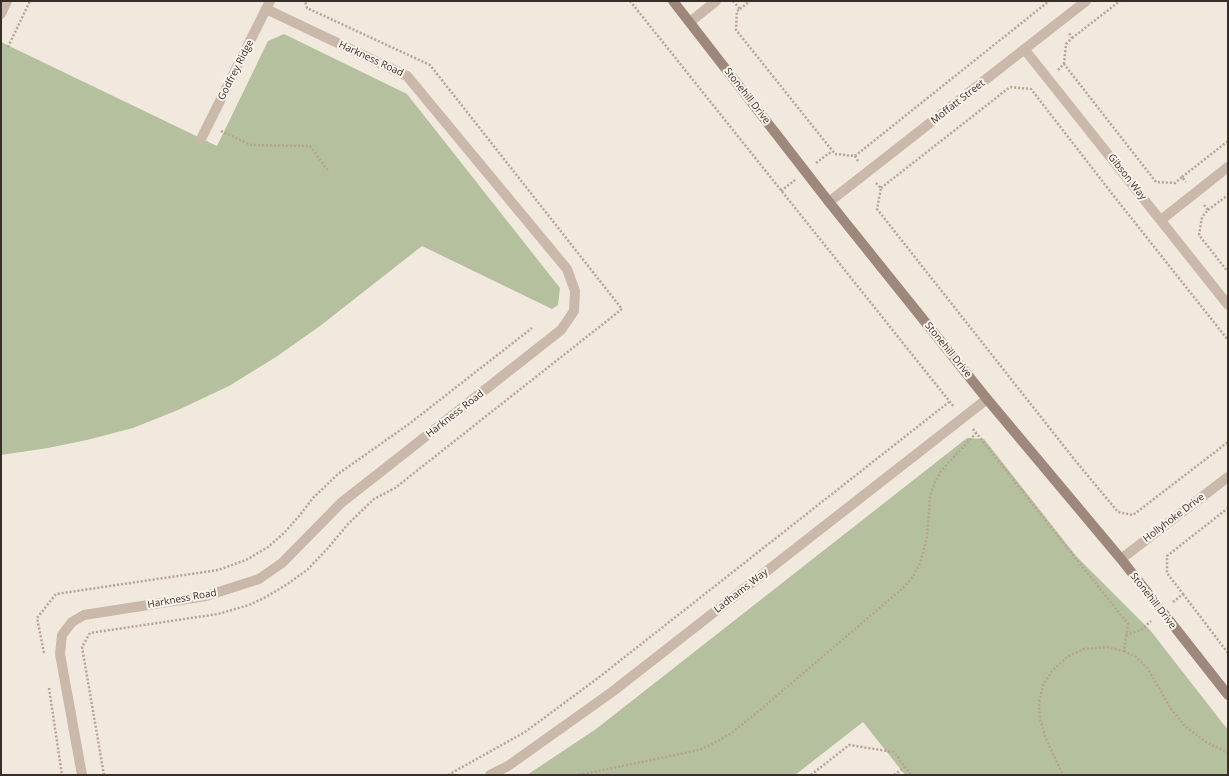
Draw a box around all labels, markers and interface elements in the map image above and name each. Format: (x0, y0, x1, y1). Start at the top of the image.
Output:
street label: Godfrey Ridge (216, 38, 256, 102)
street label: Harkness Road (337, 39, 405, 79)
street label: Stonehill Drive (721, 66, 773, 126)
street label: Moffatt Street (929, 77, 987, 127)
street label: Gibson Way (1105, 152, 1149, 202)
street label: Stonehill Drive (922, 320, 974, 380)
street label: Harkness Road (424, 388, 486, 440)
street label: Hollyhoke Drive (1141, 491, 1207, 545)
street label: Ladhams Way (712, 566, 770, 616)
street label: Stonehill Drive (1127, 571, 1179, 631)
street label: Harkness Road (146, 587, 218, 611)

